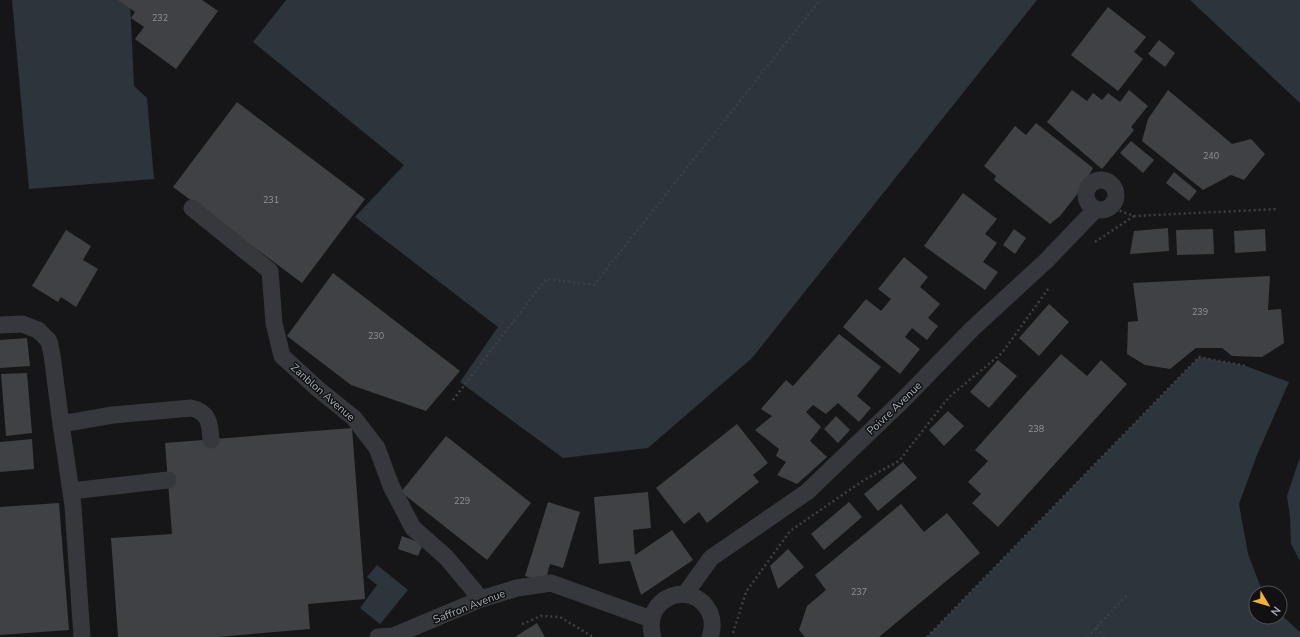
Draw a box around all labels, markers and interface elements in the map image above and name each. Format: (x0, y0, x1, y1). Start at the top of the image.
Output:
house number: 232 (152, 12, 168, 24)
house number: 240 (1203, 150, 1219, 162)
house number: 231 (263, 194, 279, 206)
house number: 239 (1192, 306, 1208, 318)
house number: 230 (368, 330, 384, 342)
street label: Zanblon Avenue (287, 360, 358, 425)
street label: Poivre Avenue (864, 378, 925, 438)
house number: 238 (1028, 423, 1044, 435)
house number: 229 (454, 495, 470, 507)
north arrow (1248, 585, 1288, 625)
street label: Saffron Avenue (431, 586, 508, 627)
house number: 237 (851, 586, 867, 598)
text: N (1267, 603, 1284, 619)

